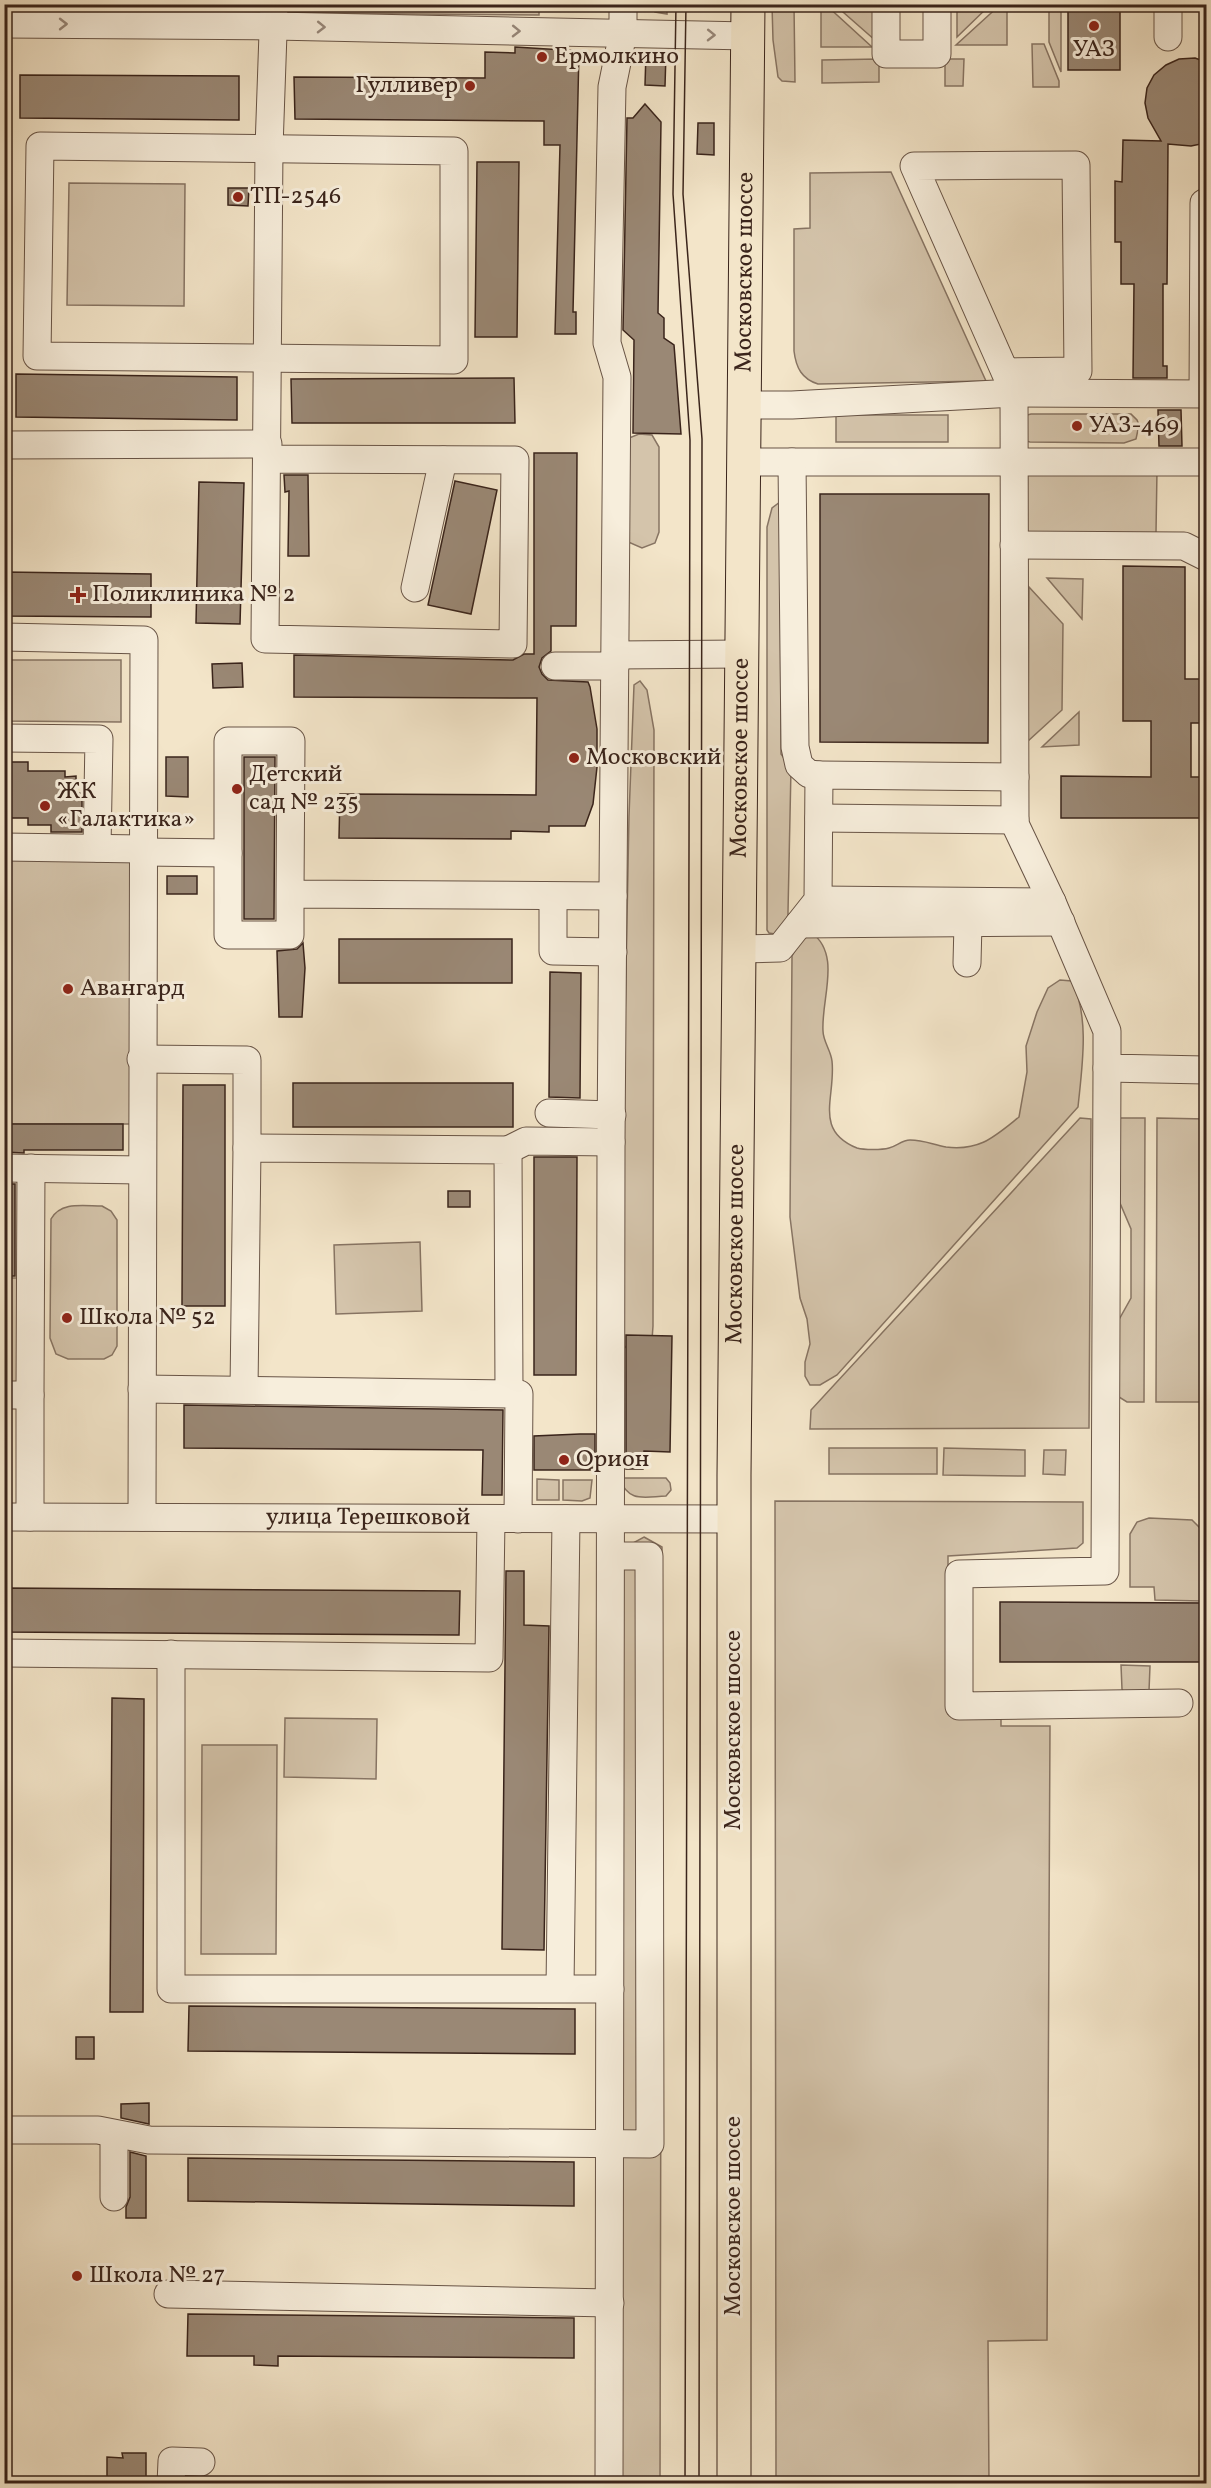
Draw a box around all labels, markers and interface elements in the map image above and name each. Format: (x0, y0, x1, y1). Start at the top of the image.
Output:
one-way arrow (58, 18, 67, 30)
marker: УАЗ (1087, 19, 1101, 33)
one-way arrow (316, 21, 325, 33)
one-way arrow (511, 25, 520, 37)
one-way arrow (706, 29, 715, 41)
place label: УАЗ (1073, 33, 1115, 67)
place label: Ермолкино (554, 40, 679, 74)
marker: Ермолкино (535, 50, 549, 64)
place label: Гулливер (355, 69, 458, 103)
marker: Гулливер (463, 79, 477, 93)
street label: Московское шоссе (727, 172, 763, 372)
place label: ТП-2546 (250, 180, 341, 214)
marker: ТП-2546 (231, 190, 245, 204)
place label: УАЗ-469 (1089, 409, 1179, 443)
marker: УАЗ-469 (1070, 419, 1084, 433)
place label: Поликлиника № 2 (92, 578, 295, 612)
marker: Поликлиника № 2 (69, 586, 87, 604)
street label: Московское шоссе (723, 658, 759, 858)
place label: Московский (586, 741, 721, 775)
marker: Московский (567, 751, 581, 765)
place label: Детский сад № 235 (249, 758, 359, 820)
place label: ЖК «Галактика» (57, 775, 195, 837)
marker: Детский сад № 235 (230, 782, 244, 796)
marker: ЖК «Галактика» (38, 799, 52, 813)
place label: Авангард (80, 972, 185, 1006)
marker: Авангард (61, 982, 75, 996)
street label: Московское шоссе (718, 1144, 754, 1344)
place label: Школа № 52 (79, 1301, 216, 1335)
marker: Школа № 52 (60, 1311, 74, 1325)
place label: Орион (576, 1443, 649, 1477)
marker: Орион (557, 1453, 571, 1467)
street label: улица Терешковой (266, 1501, 470, 1535)
street label: Московское шоссе (717, 1630, 751, 1830)
street label: Московское шоссе (717, 2116, 751, 2316)
place label: Школа № 27 (89, 2259, 225, 2293)
marker: Школа № 27 (70, 2269, 84, 2283)

